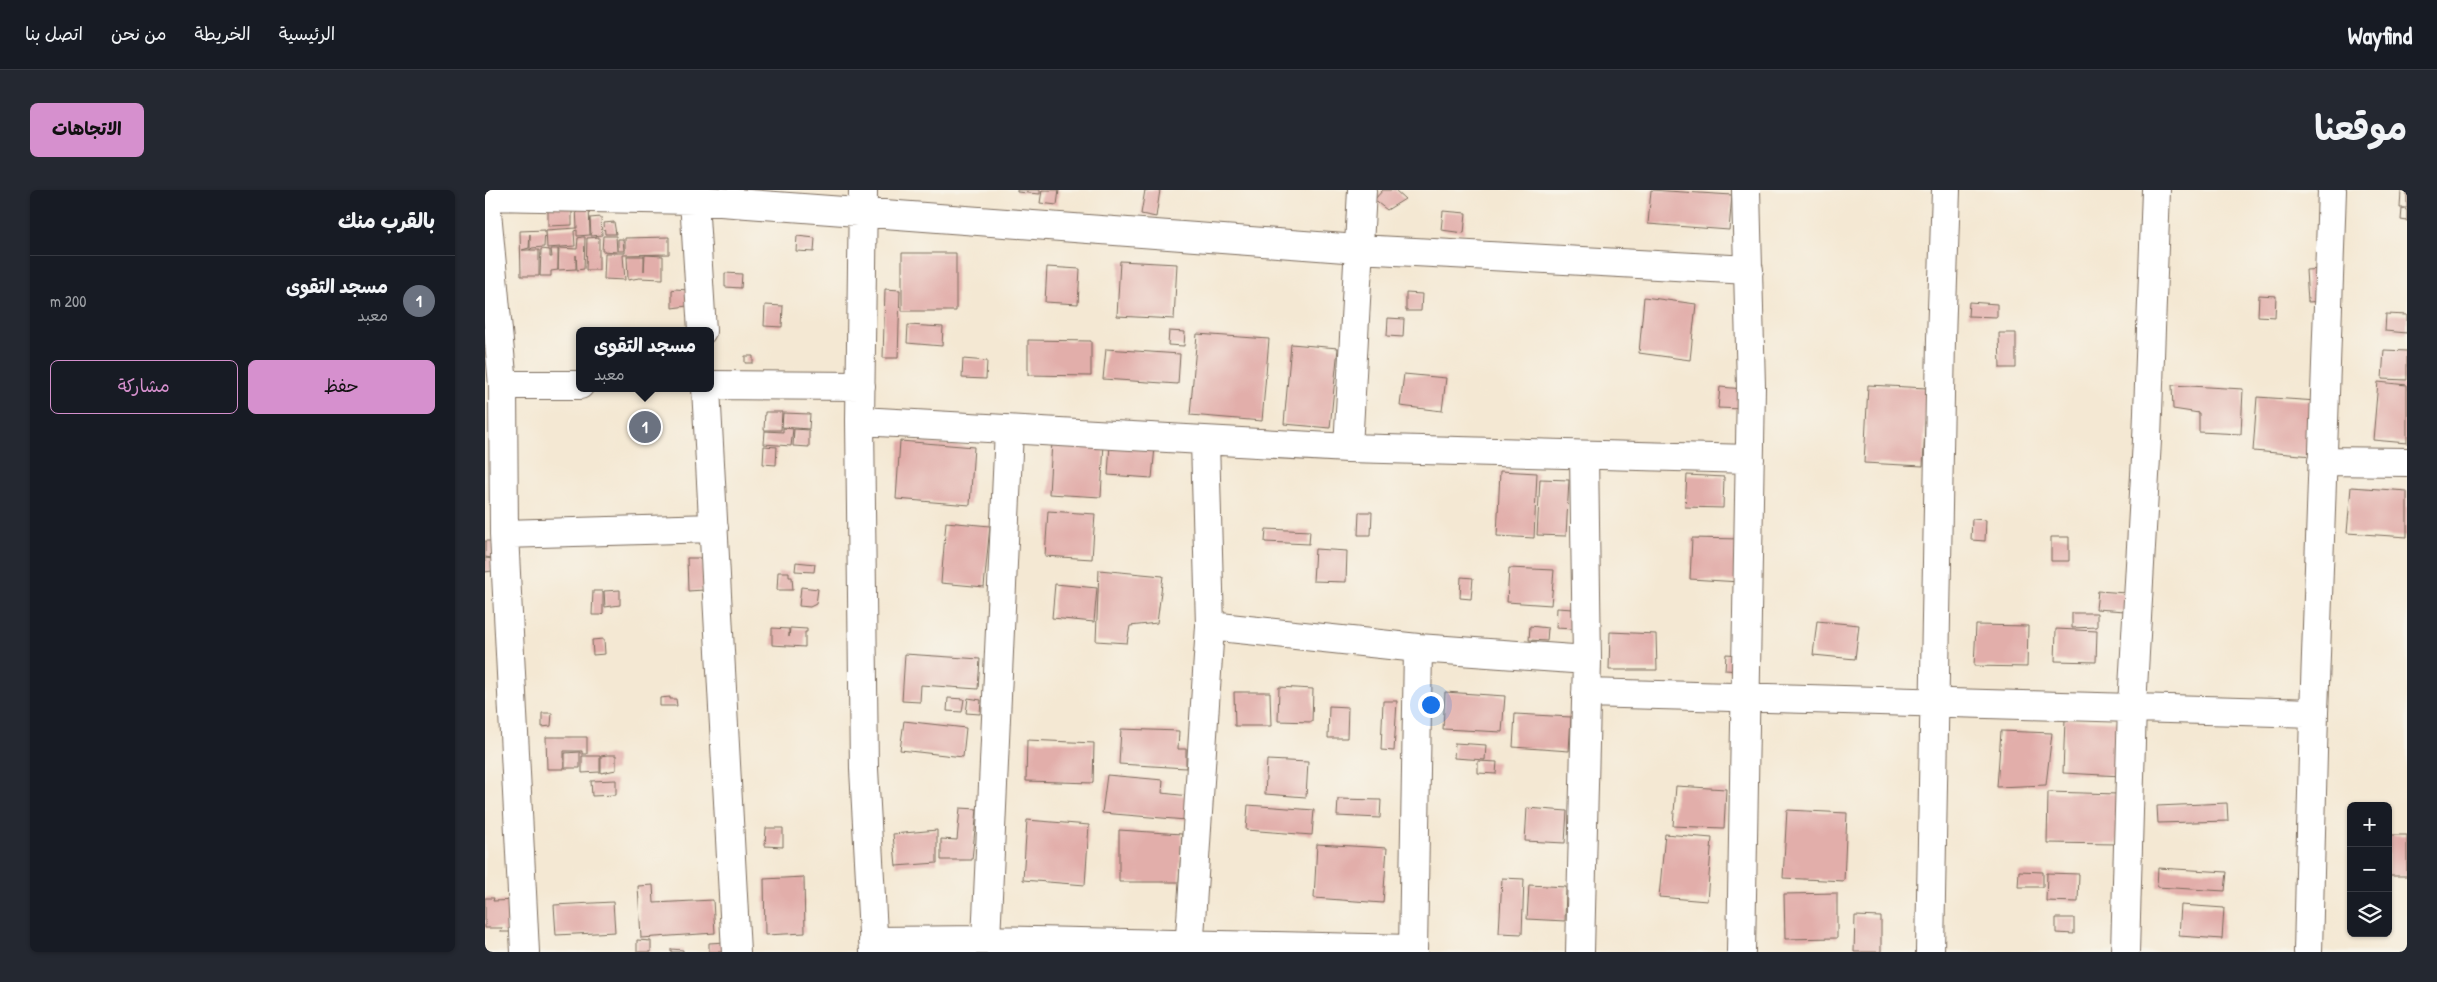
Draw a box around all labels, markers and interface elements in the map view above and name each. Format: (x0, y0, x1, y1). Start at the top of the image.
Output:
text: Wayfind (2348, 19, 2412, 51)
text: اتصل بنا (25, 21, 83, 46)
text: من نحن (111, 21, 167, 46)
text: الخريطة (195, 21, 251, 46)
text: الرئيسية (279, 21, 335, 46)
button: الاتجاهات (30, 103, 144, 157)
text: موقعنا (2314, 104, 2407, 151)
text: بالقرب منك (338, 206, 435, 235)
text: مسجد التقوى (286, 273, 388, 299)
text: 200 m (50, 290, 86, 312)
text: 1 (416, 290, 422, 312)
text: معبد (357, 304, 388, 326)
popup (576, 327, 714, 392)
text: مسجد التقوى (594, 332, 696, 358)
button: مشاركة (50, 360, 238, 414)
button: حفظ (248, 360, 435, 414)
text: معبد (594, 363, 625, 385)
pin: 1 (629, 408, 661, 446)
your location (1418, 692, 1444, 718)
map controls (2347, 802, 2392, 937)
button: + (2347, 802, 2392, 847)
button: − (2347, 847, 2392, 892)
button: layers (2347, 892, 2392, 937)

